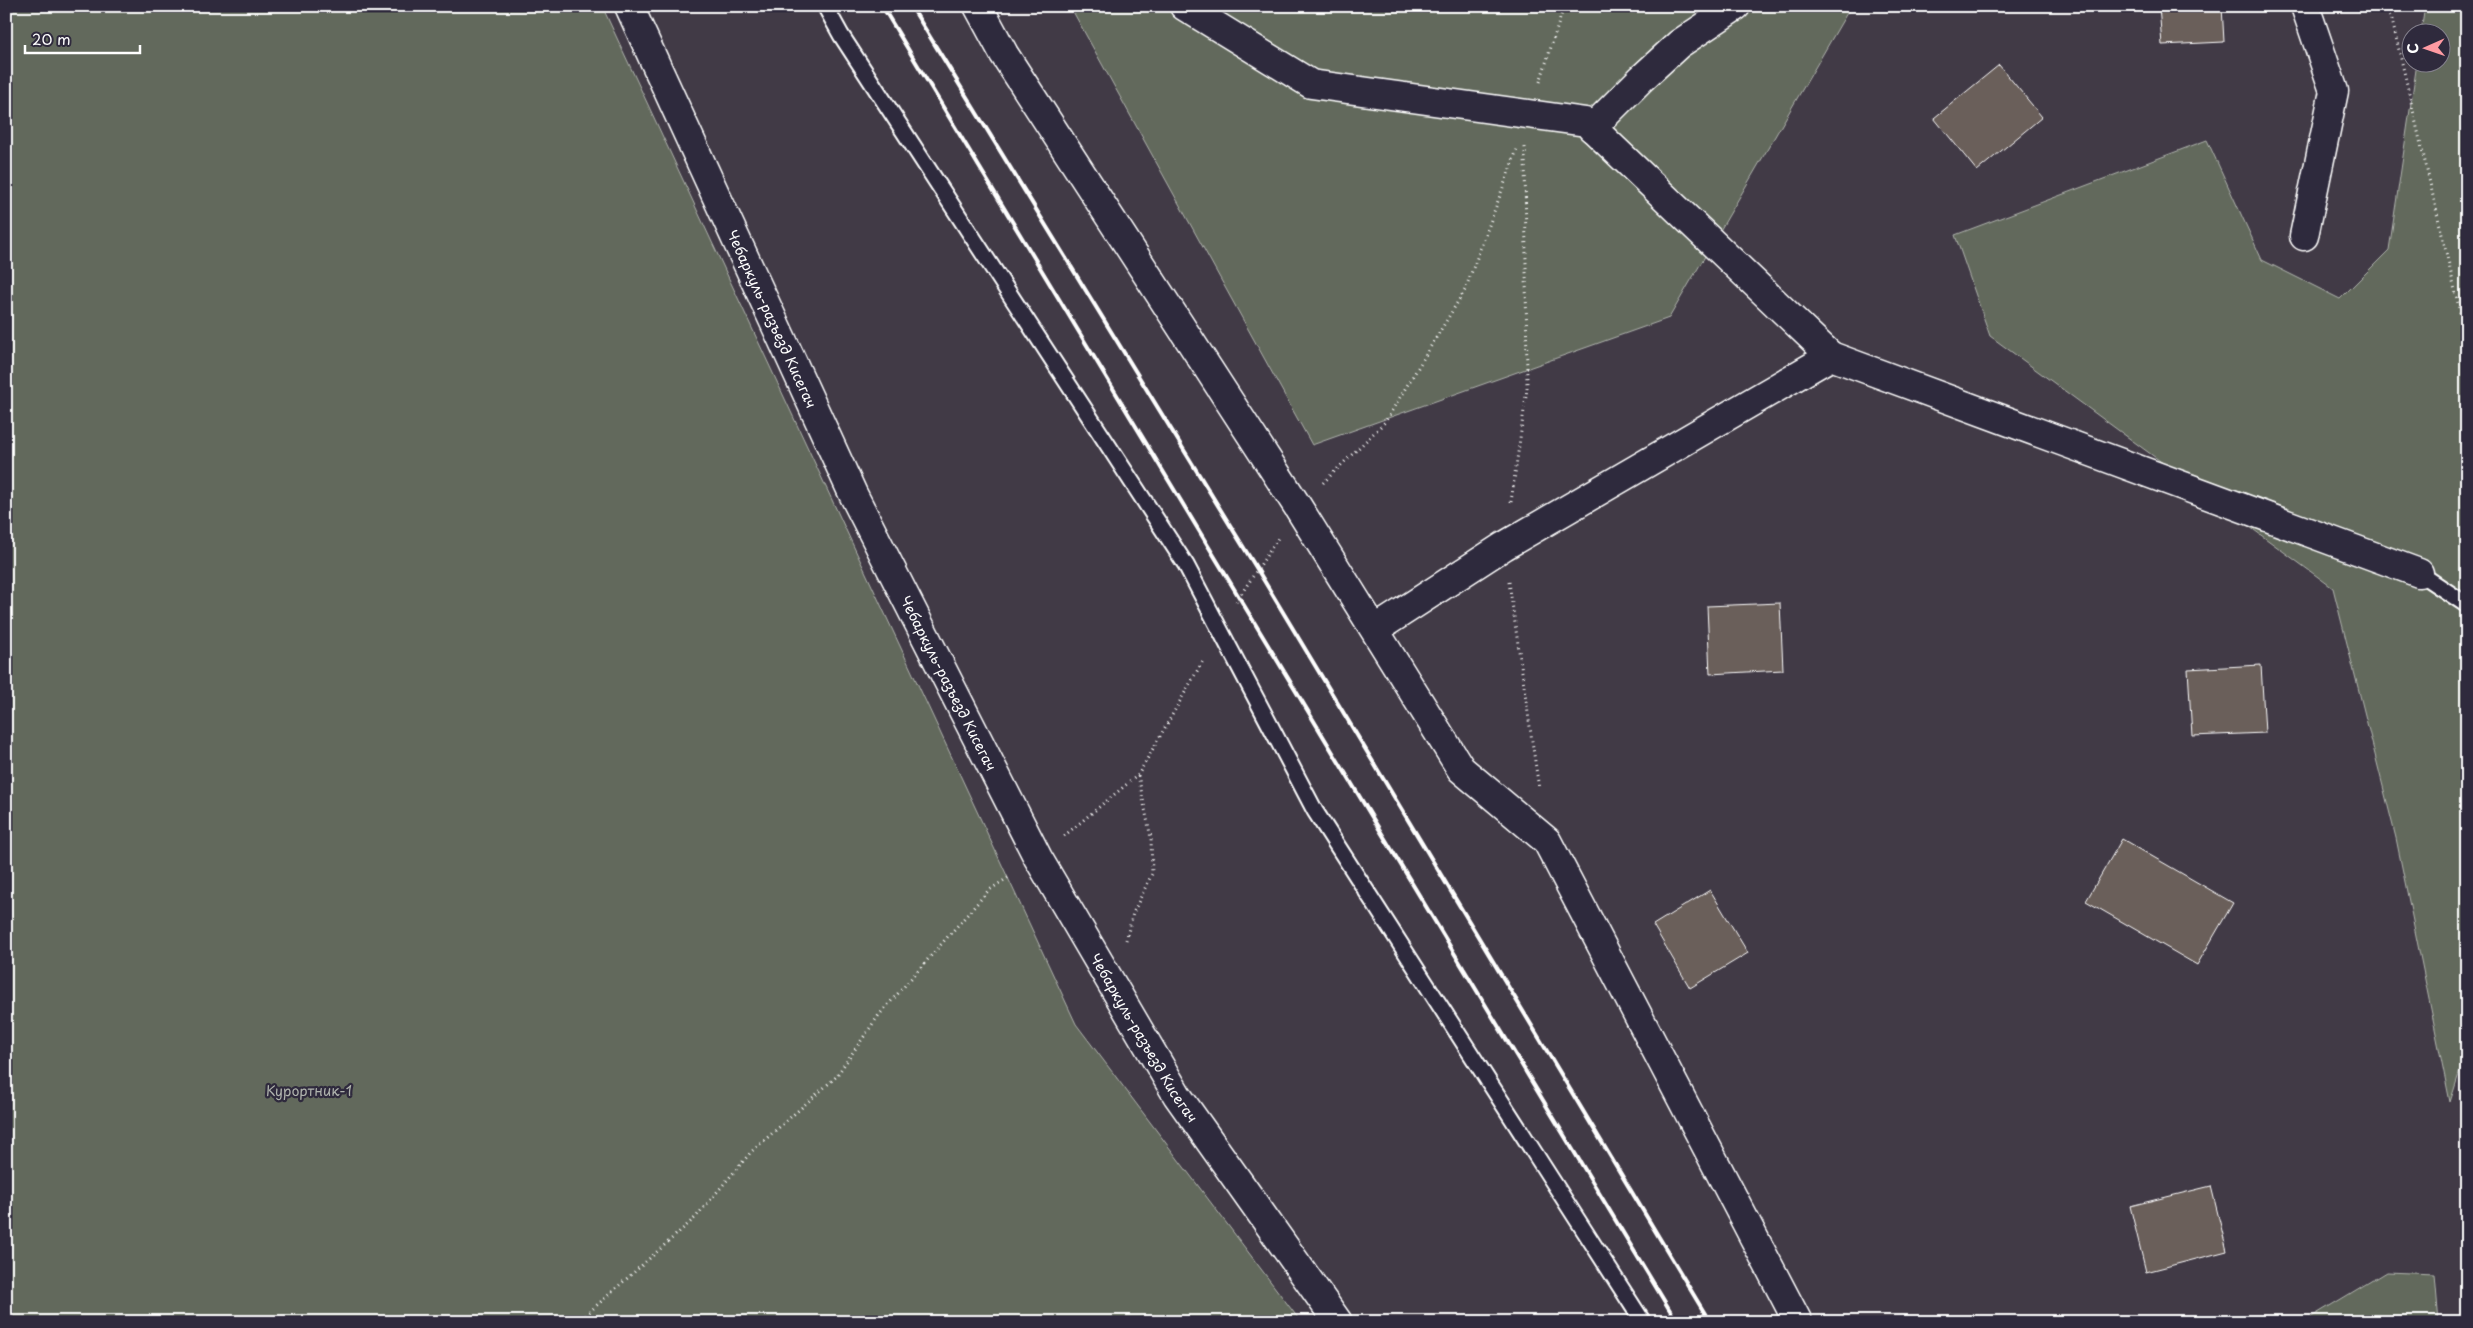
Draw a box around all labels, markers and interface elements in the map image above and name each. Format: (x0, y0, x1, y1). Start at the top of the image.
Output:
scale bar (25, 22, 140, 54)
north arrow (2400, 22, 2450, 72)
text: 20 m (32, 27, 71, 50)
text: С (2402, 43, 2423, 54)
street label: Чебаркуль-разъезд Кисегач (722, 226, 823, 411)
street label: Чебаркуль-разъезд Кисегач (896, 592, 1002, 774)
street label: Чебаркуль-разъезд Кисегач (1085, 949, 1203, 1126)
park label: Курортник-1 (266, 1080, 352, 1101)

